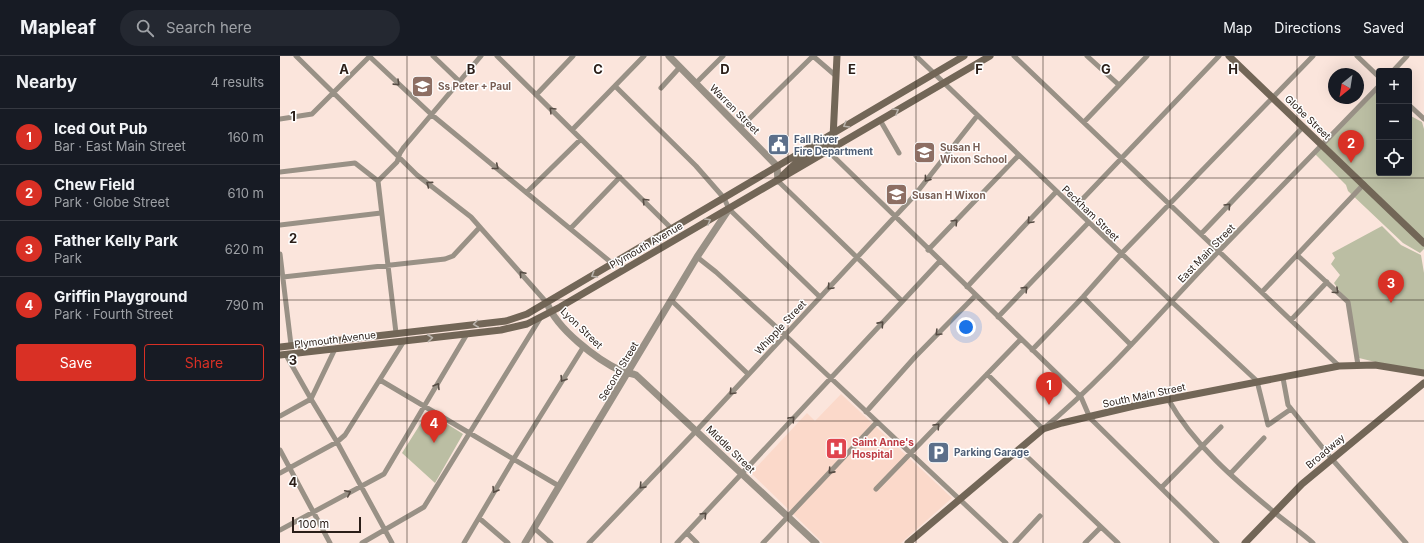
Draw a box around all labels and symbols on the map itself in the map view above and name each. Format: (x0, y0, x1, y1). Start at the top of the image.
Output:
text: A (339, 61, 349, 77)
text: B (467, 61, 476, 77)
text: C (593, 61, 603, 77)
text: D (720, 61, 730, 77)
text: E (848, 61, 856, 77)
text: F (975, 61, 983, 77)
text: G (1101, 61, 1111, 77)
text: H (1228, 61, 1238, 77)
north arrow (1328, 68, 1364, 104)
school or university icon: Ss Peter + Paul (409, 73, 435, 99)
one-way arrow (392, 78, 400, 86)
place label: Ss Peter + Paul (438, 80, 511, 92)
street label: Warren Street (708, 82, 763, 137)
street label: Globe Street (1283, 92, 1334, 142)
one-way arrow (549, 107, 557, 115)
text: 1 (290, 108, 296, 124)
one-way arrow (892, 109, 899, 116)
one-way arrow (843, 121, 850, 128)
pin: 2 (1338, 130, 1364, 163)
public building icon: Fall River Fire Department (766, 132, 792, 158)
place label: Fall River Fire Department (794, 133, 873, 157)
school or university icon: Susan H Wixon School (912, 140, 938, 166)
place label: Susan H Wixon School (940, 141, 1007, 165)
one-way arrow (491, 162, 498, 169)
one-way arrow (924, 175, 931, 182)
one-way arrow (426, 182, 433, 189)
school or university icon: Susan H Wixon (883, 182, 909, 208)
street label: Peckham Street (1060, 183, 1123, 244)
place label: Susan H Wixon (912, 189, 986, 201)
one-way arrow (642, 198, 650, 206)
one-way arrow (1223, 203, 1231, 211)
one-way arrow (1027, 216, 1034, 224)
street label: Plymouth Avenue (607, 219, 685, 271)
one-way arrow (704, 219, 711, 226)
one-way arrow (950, 219, 958, 227)
street label: East Main Street (1175, 221, 1238, 285)
text: 2 (289, 230, 297, 246)
pin: 3 (1378, 270, 1404, 303)
one-way arrow (519, 271, 526, 279)
one-way arrow (591, 271, 598, 278)
one-way arrow (828, 282, 835, 289)
one-way arrow (1020, 286, 1028, 294)
one-way arrow (1331, 286, 1339, 293)
street label: Whipple Street (752, 297, 809, 357)
street label: Lyon Street (559, 305, 606, 351)
your location (956, 317, 976, 337)
one-way arrow (473, 319, 479, 328)
one-way arrow (876, 322, 883, 329)
street label: Plymouth Avenue (293, 328, 377, 350)
one-way arrow (936, 328, 943, 336)
one-way arrow (427, 334, 433, 343)
street label: Second Street (596, 339, 641, 403)
text: 3 (289, 352, 297, 368)
pin: 1 (1036, 372, 1062, 405)
one-way arrow (561, 375, 568, 382)
street label: South Main Street (1102, 380, 1187, 410)
one-way arrow (432, 383, 439, 390)
one-way arrow (729, 387, 736, 395)
pin: 4 (421, 410, 447, 443)
one-way arrow (788, 417, 795, 424)
street label: Middle Street (704, 423, 758, 476)
one-way arrow (932, 423, 939, 430)
street label: Broadway (1303, 431, 1347, 471)
hospital icon: Saint Anne's Hospital (823, 435, 849, 461)
place label: Saint Anne's Hospital (852, 436, 914, 460)
parking icon: Parking Garage (926, 439, 952, 465)
place label: Parking Garage (954, 446, 1029, 459)
one-way arrow (829, 466, 836, 473)
text: 4 (289, 474, 298, 490)
one-way arrow (640, 482, 647, 489)
one-way arrow (493, 486, 500, 493)
one-way arrow (343, 491, 351, 498)
one-way arrow (699, 512, 707, 520)
scale bar (292, 515, 361, 534)

